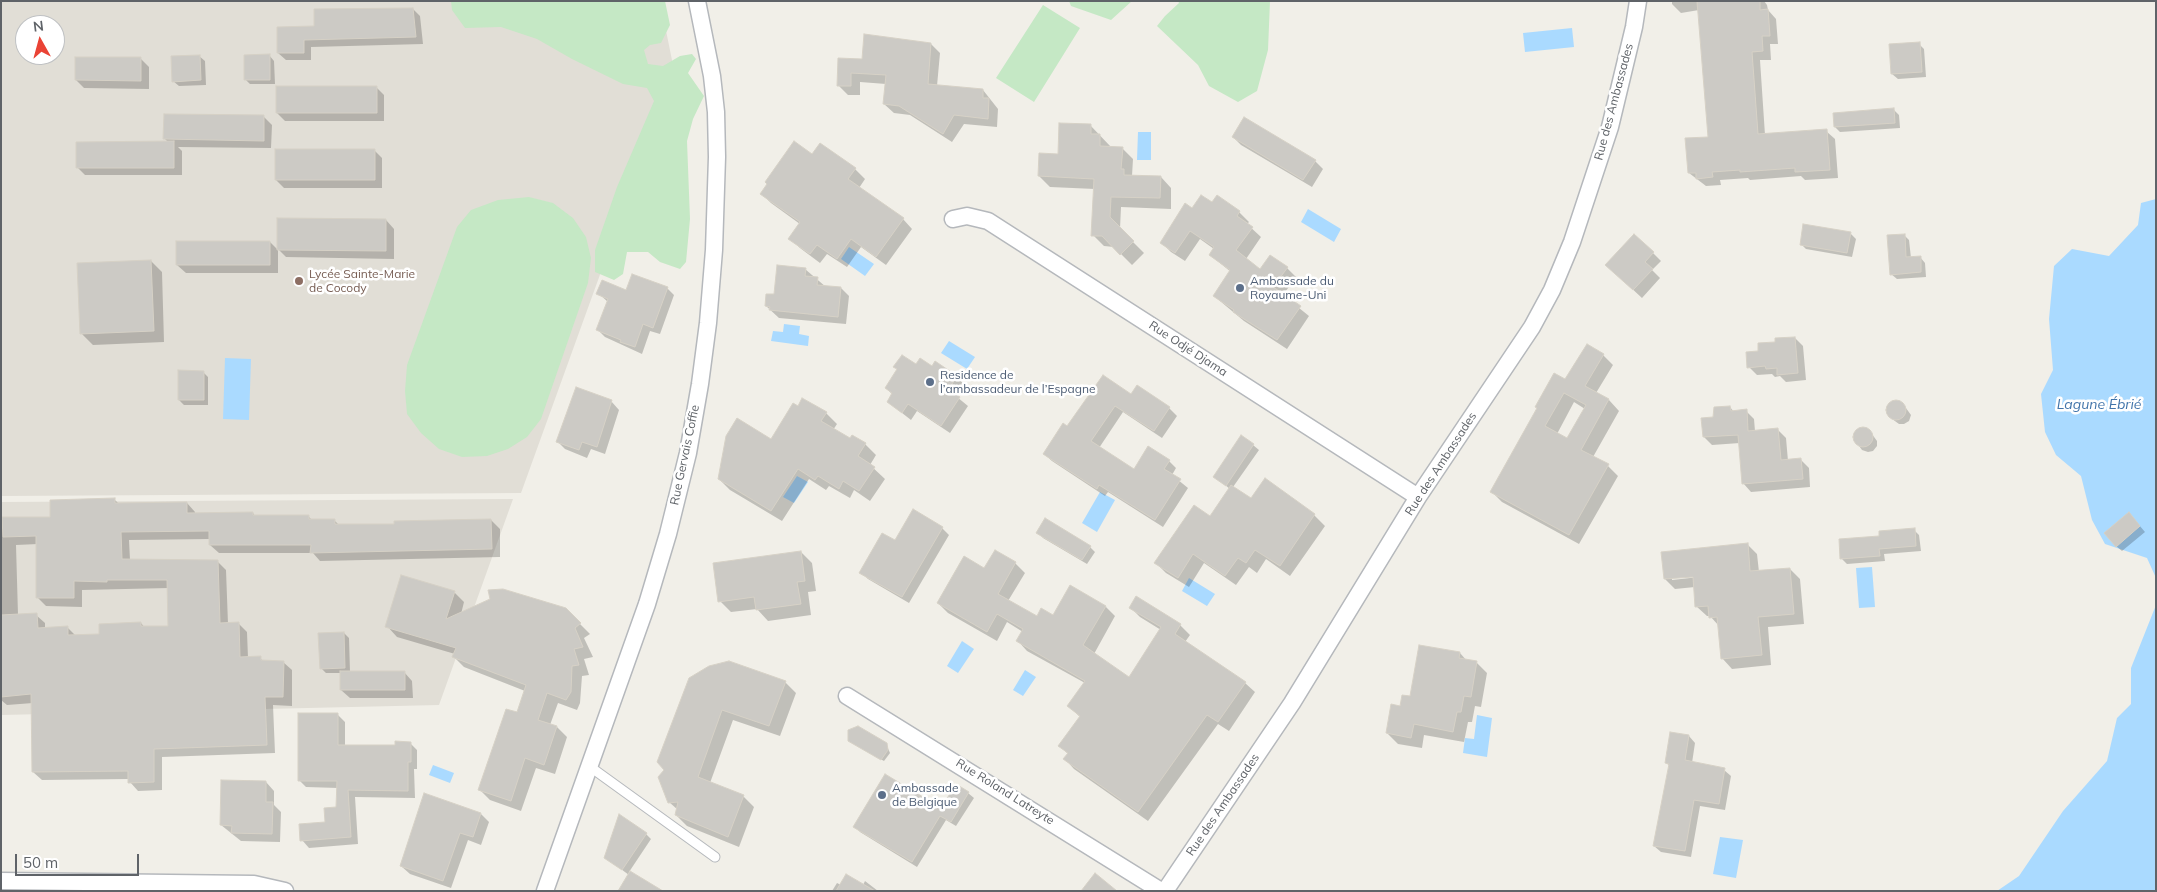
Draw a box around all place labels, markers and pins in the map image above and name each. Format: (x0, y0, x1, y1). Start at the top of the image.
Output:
place label: Lycée Sainte-Marie de Cocody (309, 267, 415, 295)
place label: Ambassade du Royaume-Uni (1250, 274, 1334, 302)
marker: Lycée Sainte-Marie de Cocody (293, 275, 305, 287)
marker: Ambassade du Royaume-Uni (1234, 282, 1246, 294)
place label: Residence de l’ambassadeur de l’Espagne (940, 368, 1096, 396)
marker: Residence de l’ambassadeur de l’Espagne (924, 376, 936, 388)
place label: Ambassade de Belgique (892, 781, 959, 809)
marker: Ambassade de Belgique (876, 789, 888, 801)

